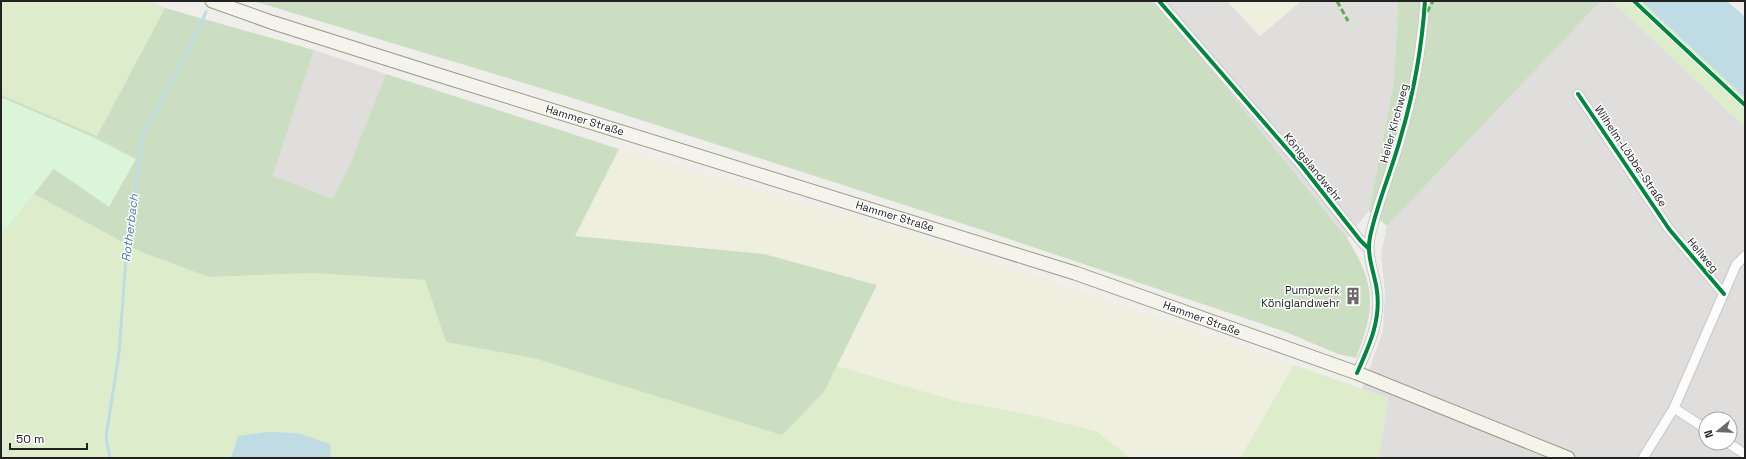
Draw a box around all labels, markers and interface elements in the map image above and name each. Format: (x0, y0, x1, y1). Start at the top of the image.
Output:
street label: Heiler Kirchweg (1377, 82, 1411, 164)
street label: Hammer Straße (544, 101, 626, 139)
street label: Wilhelm-Löbbe-Straße (1592, 103, 1670, 209)
street label: Königslandwehr (1281, 130, 1345, 204)
water label: Rotherbach (118, 193, 142, 263)
street label: Hammer Straße (854, 197, 936, 235)
street label: Hellweg (1684, 235, 1722, 275)
place label: Pumpwerk Königlandwehr (1261, 283, 1340, 310)
building icon: Pumpwerk Königlandwehr (1343, 286, 1363, 306)
street label: Hammer Straße (1161, 297, 1243, 339)
north arrow (1698, 411, 1738, 451)
scale bar (10, 425, 87, 451)
text: N (1701, 428, 1716, 440)
text: 50 m (16, 431, 44, 447)

